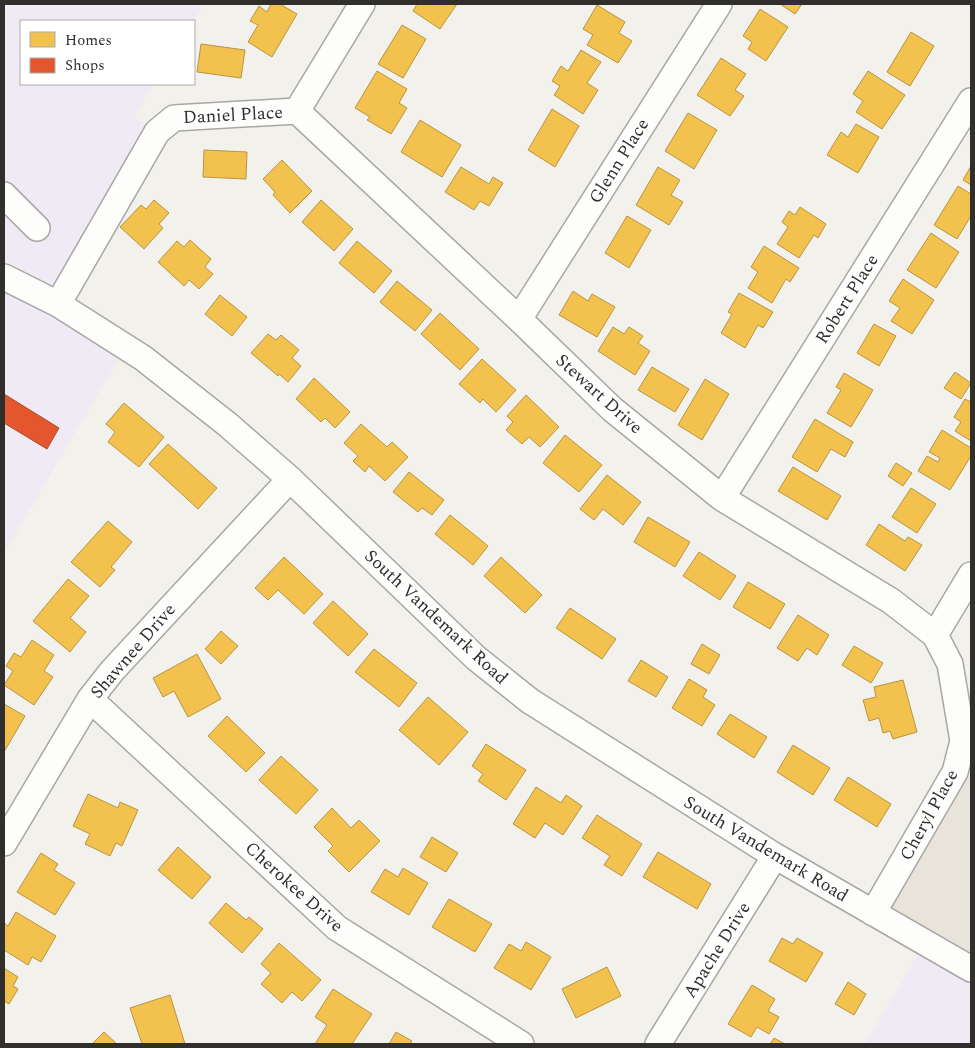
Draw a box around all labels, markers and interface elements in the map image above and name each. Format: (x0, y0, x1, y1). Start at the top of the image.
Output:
legend (20, 20, 195, 85)
text: Homes (65, 29, 112, 52)
text: Shops (65, 54, 105, 77)
street label: Daniel Place (182, 99, 284, 131)
street label: Glenn Place (582, 113, 656, 209)
street label: Robert Place (809, 249, 885, 349)
street label: Stewart Drive (549, 347, 649, 441)
street label: South Vandemark Road (358, 543, 514, 691)
street label: Shawnee Drive (84, 597, 182, 705)
street label: Cheryl Place (893, 764, 965, 866)
street label: South Vandemark Road (678, 789, 854, 909)
street label: Cherokee Drive (239, 835, 349, 939)
street label: Apache Drive (677, 897, 757, 1003)

